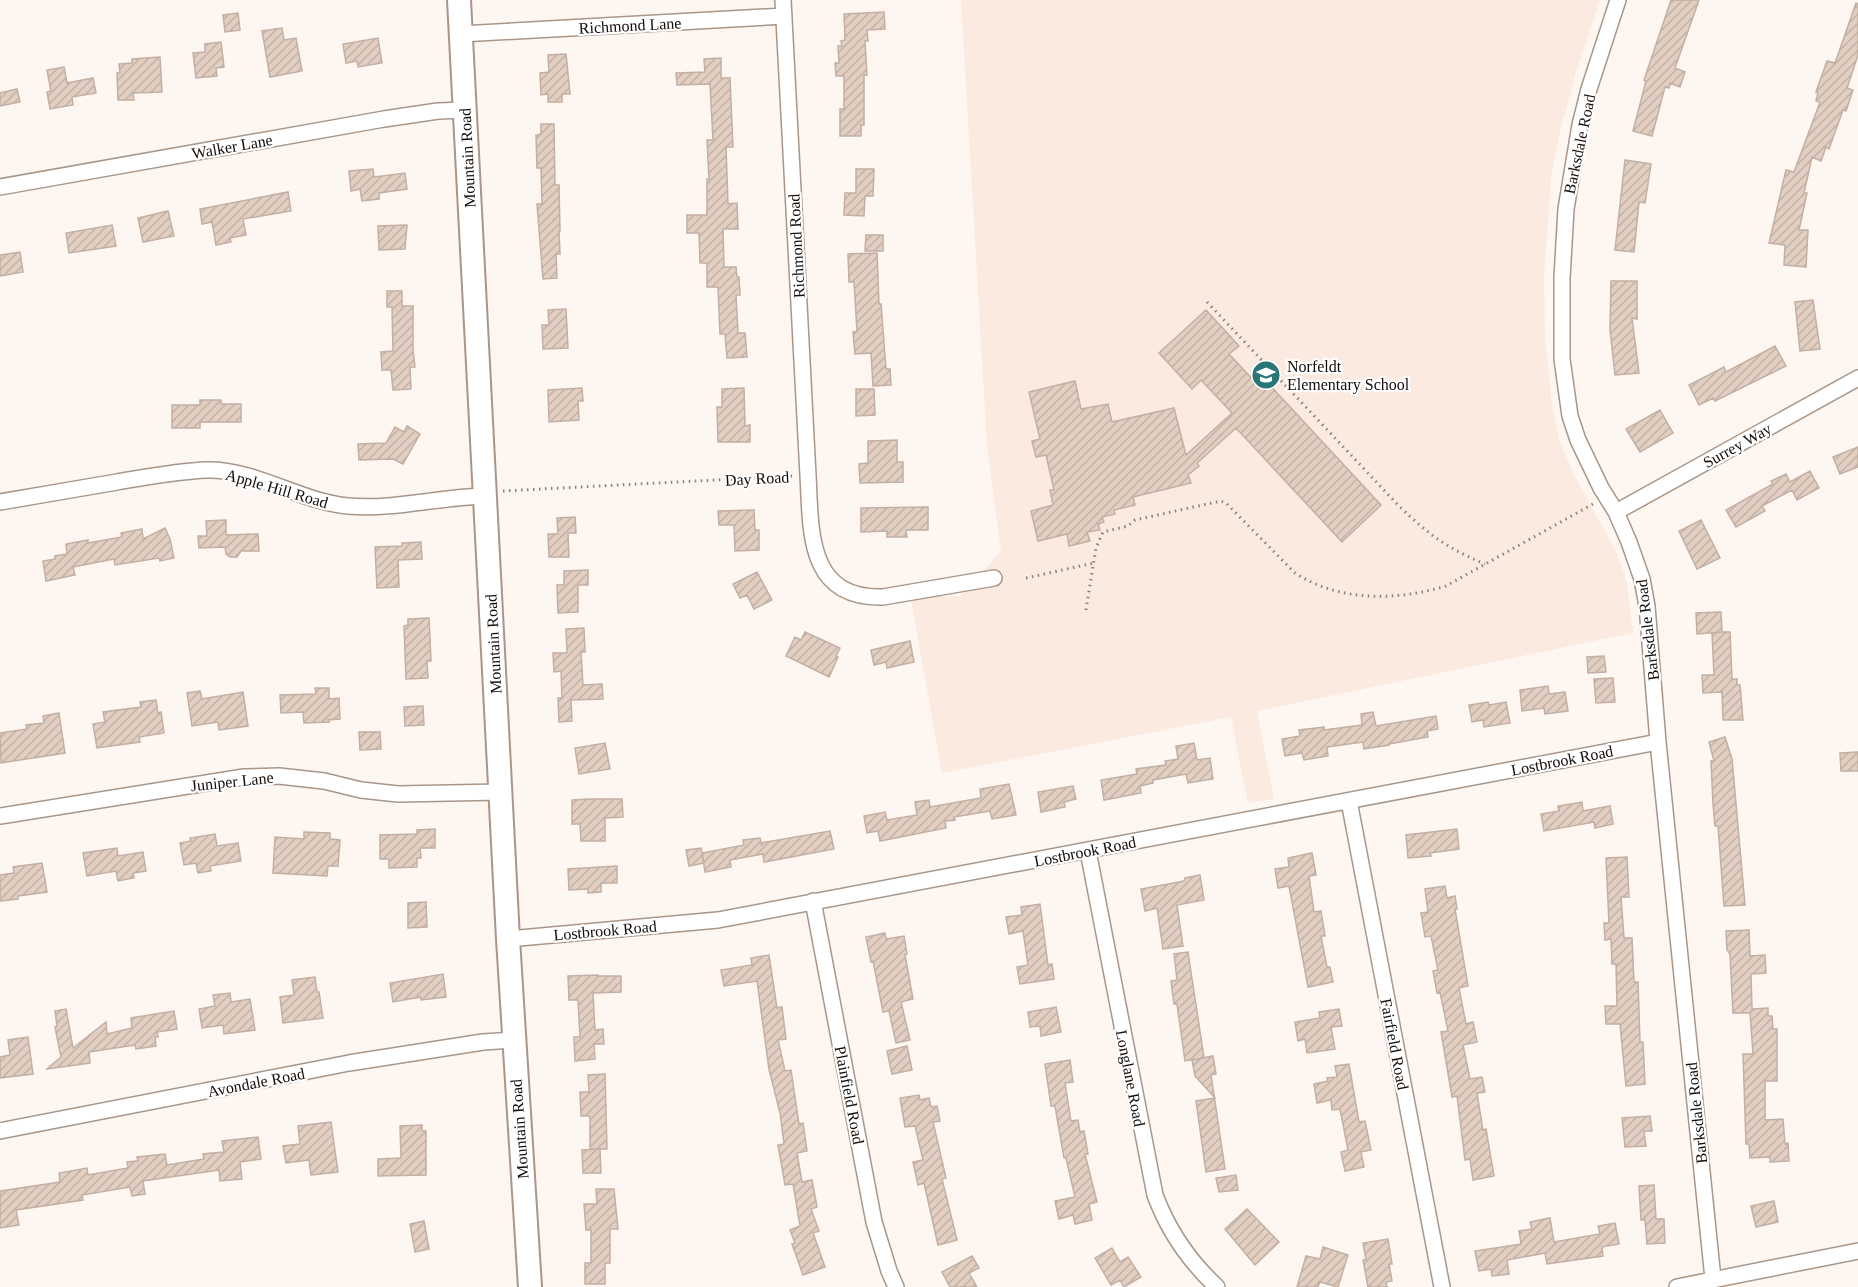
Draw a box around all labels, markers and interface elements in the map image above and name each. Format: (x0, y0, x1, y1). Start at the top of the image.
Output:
street label: Richmond Lane (578, 14, 682, 37)
street label: Barksdale Road (1561, 93, 1598, 196)
street label: Mountain Road (456, 108, 479, 208)
street label: Walker Lane (190, 131, 274, 162)
street label: Richmond Road (785, 193, 808, 299)
place label: Norfeldt Elementary School (1287, 358, 1410, 394)
school or university icon: Norfeldt Elementary School (1250, 359, 1282, 391)
street label: Surrey Way (1700, 420, 1775, 472)
street label: Apple Hill Road (223, 466, 330, 512)
street label: Day Road (724, 468, 790, 490)
street label: Barksdale Road (1633, 578, 1662, 681)
street label: Mountain Road (482, 594, 505, 694)
street label: Lostbrook Road (1510, 742, 1615, 779)
street label: Juniper Lane (190, 769, 274, 795)
street label: Lostbrook Road (1033, 833, 1138, 870)
street label: Lostbrook Road (553, 918, 657, 943)
street label: Fairfield Road (1377, 997, 1412, 1091)
street label: Longlane Road (1112, 1028, 1148, 1128)
street label: Plainfield Road (832, 1044, 867, 1146)
street label: Barksdale Road (1683, 1061, 1710, 1164)
street label: Avondale Road (206, 1065, 306, 1100)
street label: Mountain Road (508, 1078, 531, 1179)

